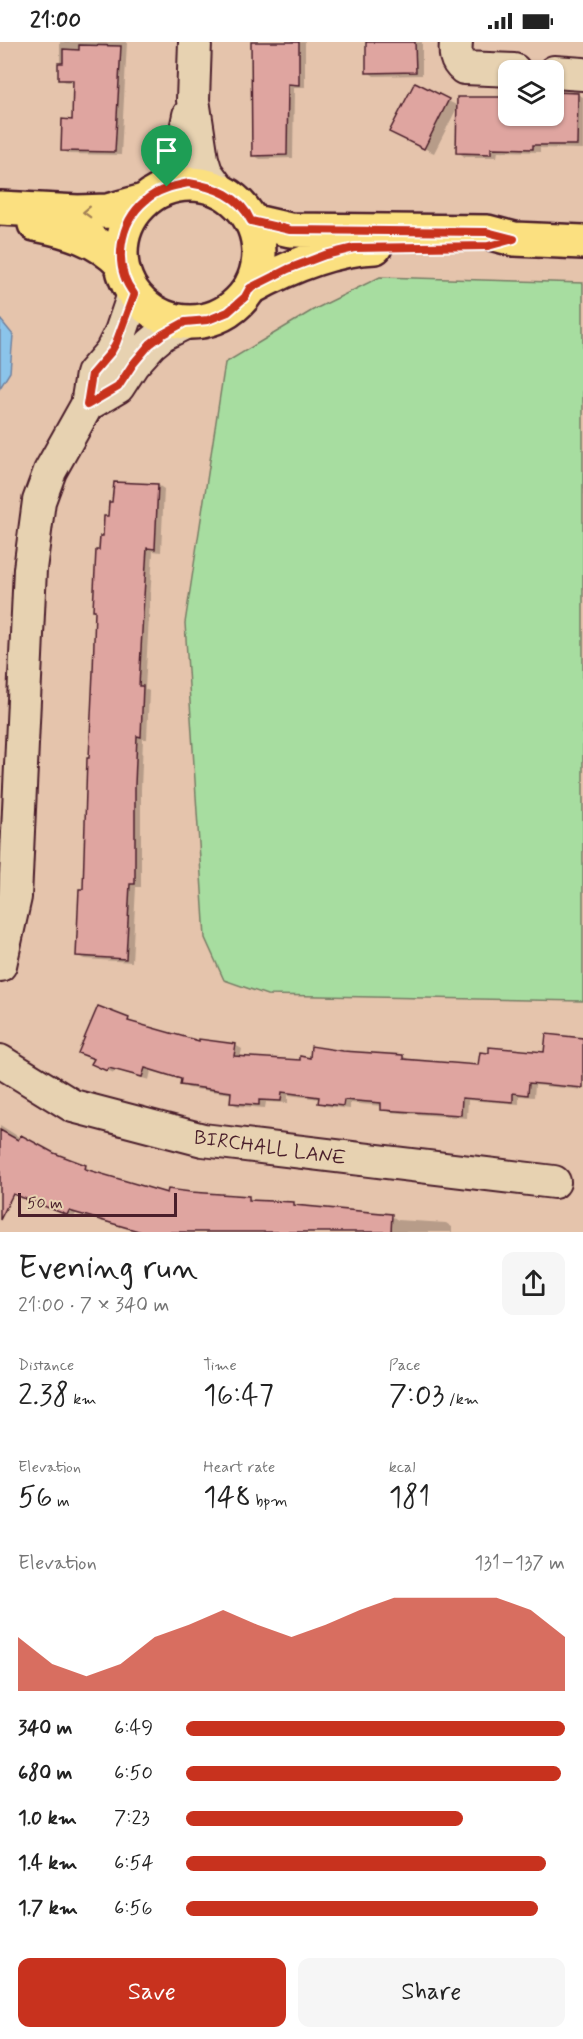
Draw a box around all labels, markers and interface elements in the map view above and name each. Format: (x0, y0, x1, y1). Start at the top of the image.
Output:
text: 21:00 (30, 7, 81, 35)
map controls (498, 60, 564, 126)
button: layers (498, 60, 564, 126)
pin (141, 125, 192, 187)
icon: arrive (150, 134, 183, 167)
one-way arrow (82, 205, 91, 218)
street label: BIRCHALL LANE (192, 1124, 347, 1173)
scale bar (18, 1190, 177, 1218)
text: 50 m (27, 1193, 63, 1214)
text: Evening run (18, 1247, 198, 1291)
button: share (502, 1252, 565, 1315)
text: 21:00 · 7 × 340 m (18, 1292, 169, 1319)
text: Distance (18, 1355, 74, 1376)
text: Time (203, 1355, 237, 1376)
text: Pace (389, 1355, 421, 1376)
text: 2.38 (18, 1376, 69, 1415)
text: 16:47 (203, 1376, 274, 1415)
text: 7:03 (389, 1376, 444, 1415)
text: km (69, 1389, 97, 1410)
text: /km (444, 1389, 479, 1410)
text: Elevation (18, 1457, 81, 1478)
text: Heart rate (203, 1457, 275, 1478)
text: kcal (389, 1457, 416, 1478)
text: 56 (18, 1478, 53, 1517)
text: 148 (203, 1478, 251, 1517)
text: 181 (389, 1478, 430, 1517)
text: m (53, 1491, 70, 1512)
text: bpm (251, 1491, 288, 1512)
text: Elevation (18, 1550, 97, 1577)
text: 131–137 m (475, 1550, 565, 1577)
text: 340 m (18, 1715, 73, 1742)
text: 6:49 (114, 1715, 153, 1742)
text: 680 m (18, 1760, 73, 1787)
text: 6:50 (114, 1760, 153, 1787)
text: 1.0 km (18, 1805, 77, 1832)
text: 7:23 (114, 1805, 150, 1832)
text: 1.4 km (18, 1850, 77, 1877)
text: 6:54 (114, 1850, 154, 1877)
text: 1.7 km (18, 1895, 78, 1922)
text: 6:56 (114, 1895, 153, 1922)
button: Save (18, 1958, 286, 2027)
button: Share (298, 1958, 565, 2027)

